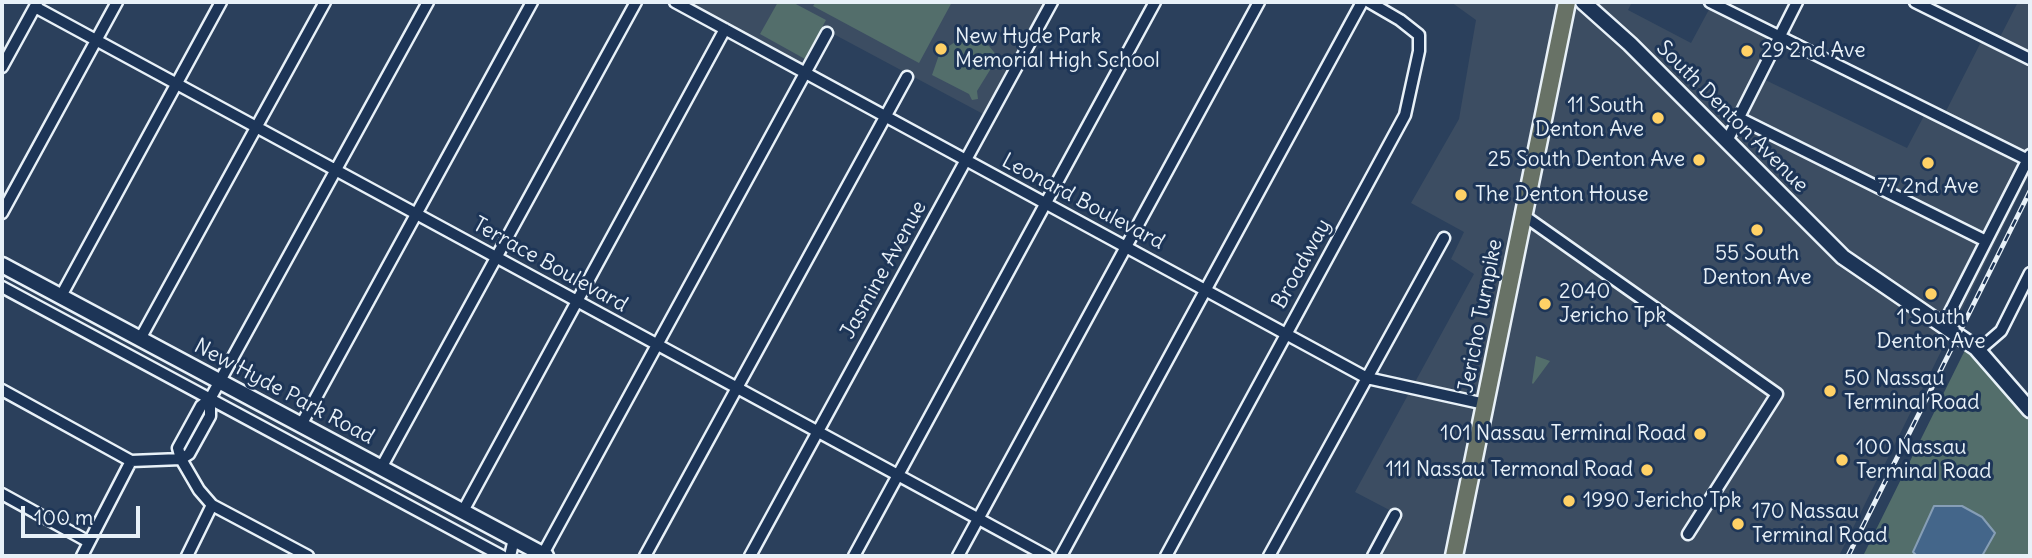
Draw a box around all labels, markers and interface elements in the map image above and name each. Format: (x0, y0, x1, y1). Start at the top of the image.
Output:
place label: New Hyde Park Memorial High School (955, 24, 1160, 74)
street label: South Denton Avenue (1651, 36, 1813, 198)
place label: 29 2nd Ave (1761, 38, 1865, 64)
marker: New Hyde Park Memorial High School (933, 41, 949, 57)
marker: 29 2nd Ave (1739, 43, 1755, 59)
place label: 11 South Denton Ave (1535, 93, 1644, 143)
marker: 11 South Denton Ave (1650, 110, 1666, 126)
place label: 25 South Denton Ave (1487, 147, 1685, 173)
street label: Leonard Boulevard (997, 149, 1169, 255)
marker: 25 South Denton Ave (1691, 152, 1707, 168)
marker: 77 2nd Ave (1920, 155, 1936, 171)
place label: 77 2nd Ave (1877, 174, 1979, 200)
place label: The Denton House (1475, 182, 1649, 208)
marker: The Denton House (1453, 187, 1469, 203)
street label: Jasmine Avenue (836, 196, 932, 344)
street label: Terrace Boulevard (468, 212, 632, 318)
street label: Broadway (1267, 215, 1337, 313)
marker: 55 South Denton Ave (1749, 222, 1765, 238)
street label: Jericho Turnpike (1454, 237, 1508, 395)
place label: 55 South Denton Ave (1702, 241, 1812, 291)
place label: 2040 Jericho Tpk (1559, 279, 1666, 329)
marker: 1 South Denton Ave (1923, 286, 1939, 302)
marker: 2040 Jericho Tpk (1537, 296, 1553, 312)
place label: 1 South Denton Ave (1876, 305, 1986, 355)
street label: New Hyde Park Road (190, 334, 378, 450)
place label: 50 Nassau Terminal Road (1844, 366, 1980, 416)
marker: 50 Nassau Terminal Road (1822, 383, 1838, 399)
place label: 101 Nassau Terminal Road (1440, 421, 1686, 447)
marker: 101 Nassau Terminal Road (1692, 426, 1708, 442)
place label: 100 Nassau Terminal Road (1856, 435, 1992, 485)
marker: 100 Nassau Terminal Road (1834, 452, 1850, 468)
place label: 111 Nassau Termonal Road (1386, 457, 1633, 483)
marker: 111 Nassau Termonal Road (1639, 462, 1655, 478)
place label: 1990 Jericho Tpk (1583, 488, 1741, 514)
scale bar (24, 491, 144, 536)
marker: 1990 Jericho Tpk (1561, 493, 1577, 509)
place label: 170 Nassau Terminal Road (1752, 499, 1888, 549)
text: 100 m (34, 504, 93, 531)
marker: 170 Nassau Terminal Road (1730, 516, 1746, 532)

